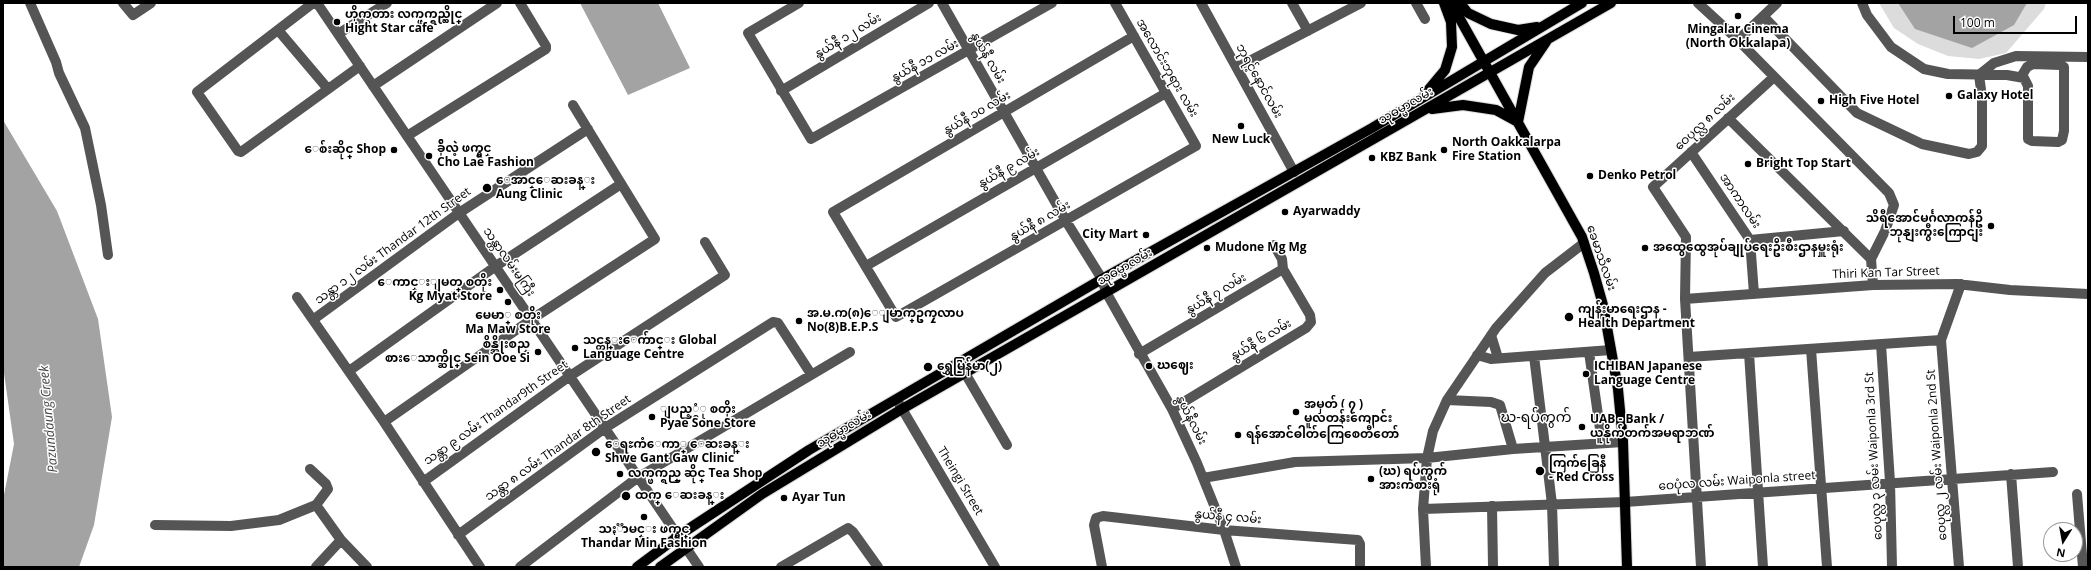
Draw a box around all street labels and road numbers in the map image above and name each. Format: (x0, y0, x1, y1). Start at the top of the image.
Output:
street label: နွယ်နီ ၁၂ လမ်း (812, 10, 884, 62)
street label: အလောင်းဘုရား လမ်း (1133, 16, 1201, 120)
street label: နွယ်နီ လမ်း (968, 30, 1008, 86)
street label: နွယ်နီ ၁၁ လမ်း (889, 37, 961, 85)
street label: ဘုရင့်နောင်လမ်း (1233, 41, 1285, 121)
street label: သုဓမ္မာလမ်း (1376, 85, 1436, 127)
street label: နွယ်နီ ၁၀ လမ်း (941, 88, 1013, 138)
street label: ဝေပုလ္လ ၈ လမ်း (1672, 90, 1738, 154)
street label: နွယ်နီ ၉ လမ်း (976, 145, 1042, 191)
street label: အာကာလမ်း (1716, 171, 1764, 231)
street label: သန္တာ ၁၂ လမ်း Thandar 12th Street (312, 185, 474, 307)
street label: နွယ်နီ ၈ လမ်း (1007, 198, 1073, 244)
street label: ခေမာသီလမ်း (1583, 223, 1619, 293)
street label: သန္တာလမ်းမကြီး (480, 225, 538, 299)
street label: သုဓမ္မာလမ်း (1095, 246, 1155, 288)
street label: Thiri Kan Tar Street (1832, 264, 1940, 282)
street label: နွယ်နီ ၇ လမ်း (1183, 270, 1249, 318)
street label: နွယ်နီ ၆ လမ်း (1228, 316, 1294, 364)
street label: သန္တာ ၉ လမ်း Thandar9th Street (421, 358, 571, 468)
street label: ဝေပုလ္လ ၂ လမ်း Waiponla 2nd St (1924, 369, 1950, 541)
street label: ဝေပုလ္လ ၃ လမ်း Waiponla 3rd St (1862, 372, 1886, 540)
street label: သန္တာ ၈ လမ်း Thandar 8th Street (482, 392, 634, 504)
street label: နွယ်နီလမ်း (1172, 393, 1210, 447)
street label: သုဓမ္မာလမ်း (814, 407, 874, 451)
street label: Theingi Street (934, 444, 986, 518)
street label: ဝေပုံလ လမ်း Waiponla street (1658, 468, 1816, 494)
street label: နွယ်နီ ၄ လမ်း (1194, 507, 1262, 527)

